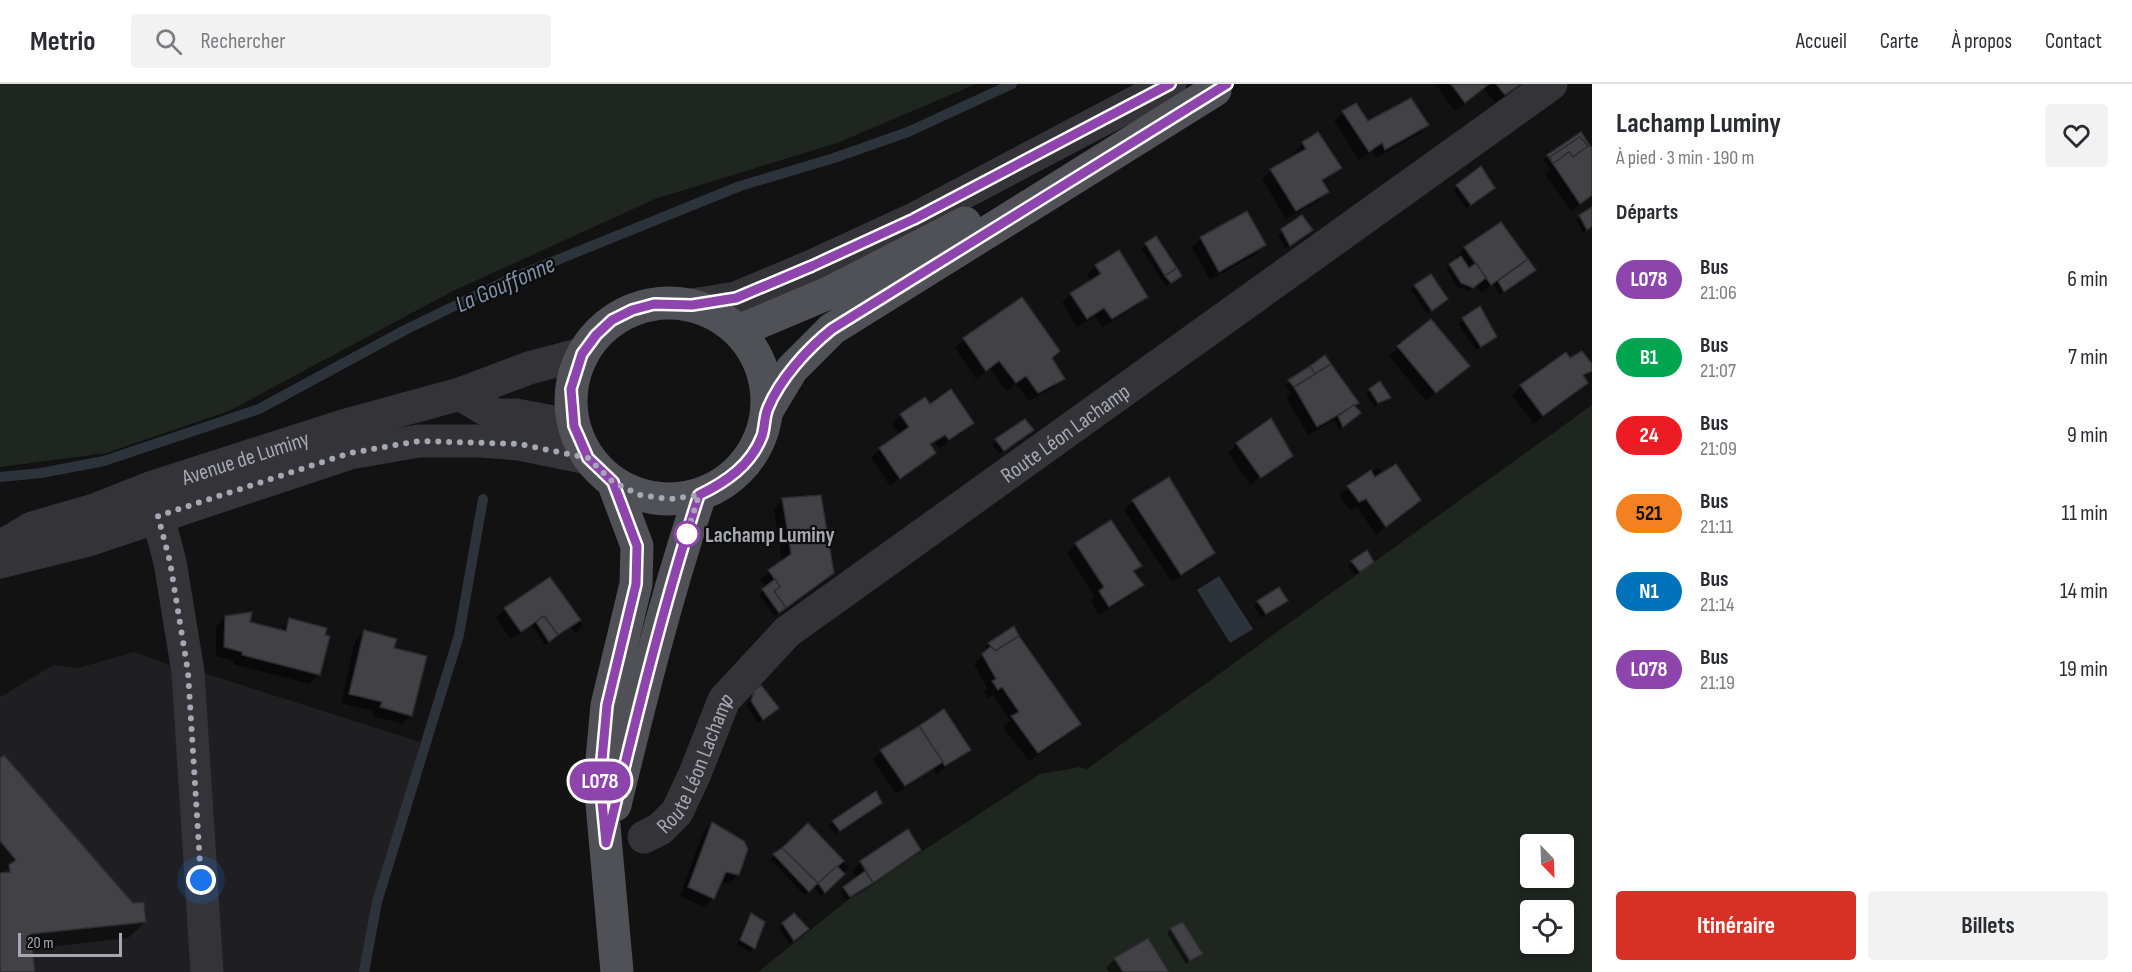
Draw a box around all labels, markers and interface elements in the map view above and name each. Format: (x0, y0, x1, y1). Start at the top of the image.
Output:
search box (131, 14, 551, 68)
text: Metrio (30, 25, 95, 58)
icon: search (152, 25, 185, 58)
text: Rechercher (200, 28, 286, 55)
text: Accueil (1796, 29, 1847, 54)
text: Carte (1880, 29, 1919, 54)
text: À propos (1952, 29, 2012, 54)
text: Contact (2045, 29, 2102, 54)
button: heart (2045, 104, 2108, 167)
text: Lachamp Luminy (1616, 107, 1781, 140)
text: À pied · 3 min · 190 m (1616, 146, 1754, 170)
text: Départs (1616, 199, 1678, 226)
water label: La Gouffonne (451, 250, 559, 319)
text: Bus (1700, 254, 1729, 281)
text: 6 min (2067, 266, 2108, 293)
text: L078 (1630, 267, 1668, 292)
text: 21:06 (1700, 281, 1737, 305)
text: Bus (1700, 332, 1729, 359)
text: 7 min (2068, 344, 2108, 371)
text: B1 (1640, 345, 1658, 370)
text: 21:07 (1700, 359, 1736, 383)
street label: Route Léon Lachamp (996, 379, 1136, 489)
text: Bus (1700, 410, 1729, 437)
text: 9 min (2067, 422, 2108, 449)
text: 24 (1640, 423, 1658, 448)
street label: Avenue de Luminy (178, 426, 313, 492)
text: 21:09 (1700, 437, 1737, 461)
text: Bus (1700, 488, 1729, 515)
text: 11 min (2061, 500, 2108, 527)
text: 521 (1636, 501, 1662, 526)
text: 21:11 (1700, 515, 1733, 539)
marker: Lachamp Luminy (674, 521, 700, 547)
place label: Lachamp Luminy (705, 522, 835, 549)
text: Bus (1700, 566, 1729, 593)
text: 14 min (2060, 578, 2108, 605)
text: N1 (1639, 579, 1659, 604)
text: 21:14 (1700, 593, 1734, 617)
text: Bus (1700, 644, 1729, 671)
text: 19 min (2059, 656, 2108, 683)
text: L078 (1630, 657, 1668, 682)
text: 21:19 (1700, 671, 1735, 695)
street label: Route Léon Lachamp (651, 687, 740, 840)
line badge: L078 (558, 762, 642, 800)
text: L078 (581, 769, 619, 794)
north arrow (1520, 834, 1574, 888)
map controls (1520, 834, 1574, 954)
your location (186, 865, 216, 895)
button: Itinéraire (1616, 891, 1856, 960)
button: Billets (1868, 891, 2108, 960)
button: locate (1520, 900, 1574, 954)
scale bar (18, 930, 122, 958)
text: 20 m (27, 934, 54, 953)

